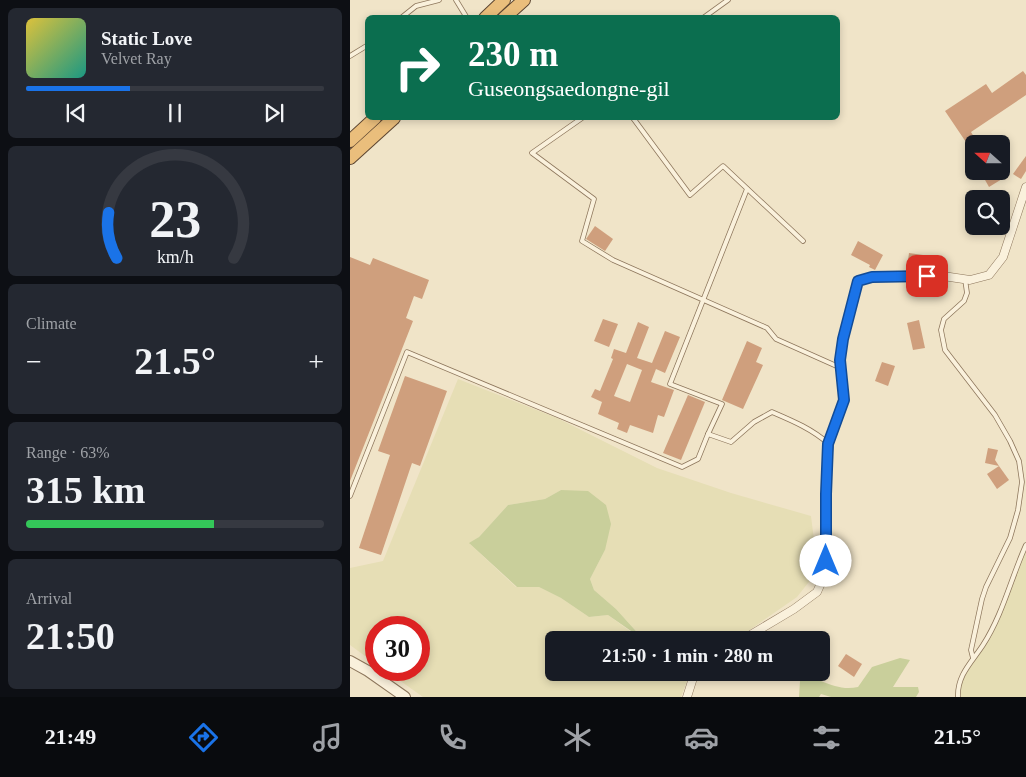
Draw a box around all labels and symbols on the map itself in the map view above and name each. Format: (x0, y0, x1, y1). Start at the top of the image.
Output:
north arrow (965, 135, 1010, 180)
pin (906, 255, 948, 297)
position arrow (799, 534, 851, 586)
speed limit sign: 30 (365, 616, 430, 681)

